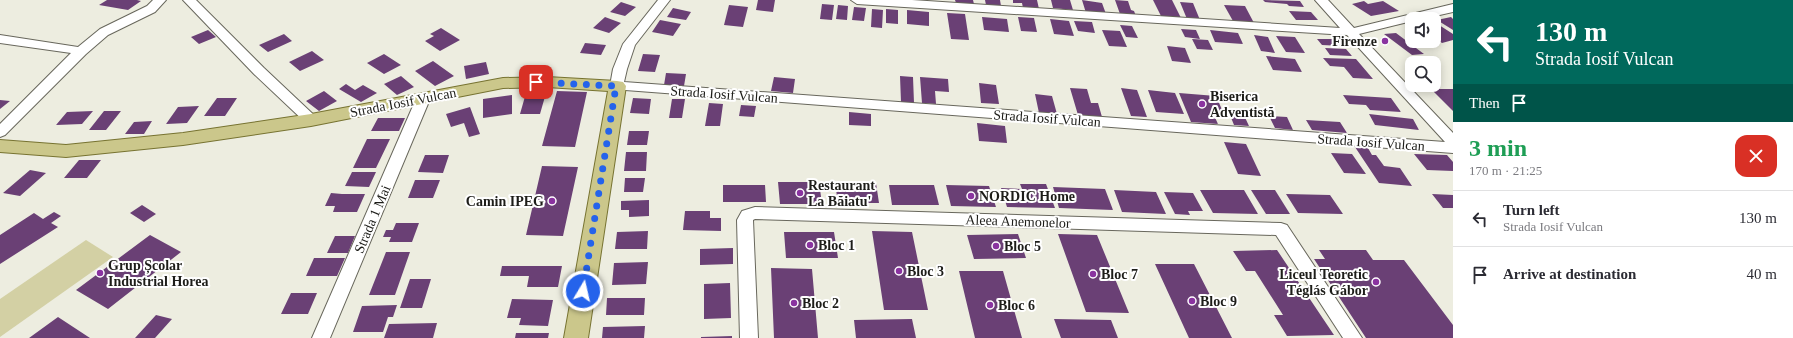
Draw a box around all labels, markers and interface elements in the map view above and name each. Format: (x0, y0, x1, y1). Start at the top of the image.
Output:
map controls (1405, 12, 1441, 92)
button: sound (1405, 12, 1441, 48)
icon: left (1469, 16, 1521, 68)
text: 130 m (1535, 16, 1607, 47)
place label: Firenze (1332, 34, 1377, 49)
marker: Firenze (1380, 36, 1390, 46)
text: Strada Iosif Vulcan (1535, 49, 1674, 69)
button: search (1405, 56, 1441, 92)
pin (519, 65, 553, 99)
icon: arrive (525, 71, 547, 93)
street label: Strada Iosif Vulcan (670, 83, 778, 106)
street label: Strada Iosif Vulcan (349, 85, 457, 120)
place label: Biserica Adventistă (1210, 89, 1275, 120)
icon: arrive (1508, 92, 1530, 114)
text: Then (1469, 95, 1500, 111)
marker: Biserica Adventistă (1197, 99, 1207, 109)
street label: Strada Iosif Vulcan (993, 107, 1101, 130)
street label: Strada Iosif Vulcan (1317, 131, 1425, 154)
text: 3 min (1469, 135, 1527, 161)
button: close (1735, 135, 1777, 177)
text: 170 m · 21:25 (1469, 163, 1542, 178)
place label: Restaurant La Băiatu' (808, 178, 875, 209)
street label: Strada 1 Mai (351, 183, 394, 255)
marker: Restaurant La Băiatu' (795, 188, 805, 198)
place label: NORDIC Home (979, 189, 1075, 204)
marker: NORDIC Home (966, 191, 976, 201)
place label: Camin IPEG (466, 194, 544, 209)
marker: Camin IPEG (547, 196, 557, 206)
text: Turn left (1503, 202, 1560, 218)
icon: left (1469, 208, 1491, 230)
text: 130 m (1739, 210, 1777, 226)
street label: Aleea Anemonelor (965, 212, 1071, 231)
text: Strada Iosif Vulcan (1503, 219, 1603, 234)
place label: Bloc 1 (818, 238, 855, 253)
place label: Bloc 5 (1004, 239, 1041, 254)
marker: Bloc 1 (805, 240, 815, 250)
marker: Bloc 5 (991, 241, 1001, 251)
place label: Grup Școlar Industrial Horea (108, 258, 208, 289)
place label: Bloc 3 (907, 264, 944, 279)
icon: arrive (1469, 264, 1491, 286)
marker: Bloc 3 (894, 266, 904, 276)
text: Arrive at destination (1503, 266, 1636, 282)
text: 40 m (1747, 266, 1777, 282)
place label: Bloc 7 (1101, 267, 1138, 282)
place label: Liceul Teoretic Téglás Gábor (1279, 267, 1368, 298)
marker: Grup Școlar Industrial Horea (95, 268, 105, 278)
marker: Bloc 7 (1088, 269, 1098, 279)
position arrow (562, 270, 604, 312)
marker: Liceul Teoretic Téglás Gábor (1371, 277, 1381, 287)
place label: Bloc 9 (1200, 294, 1237, 309)
place label: Bloc 2 (802, 296, 839, 311)
marker: Bloc 9 (1187, 296, 1197, 306)
marker: Bloc 2 (789, 298, 799, 308)
place label: Bloc 6 (998, 298, 1035, 313)
marker: Bloc 6 (985, 300, 995, 310)

